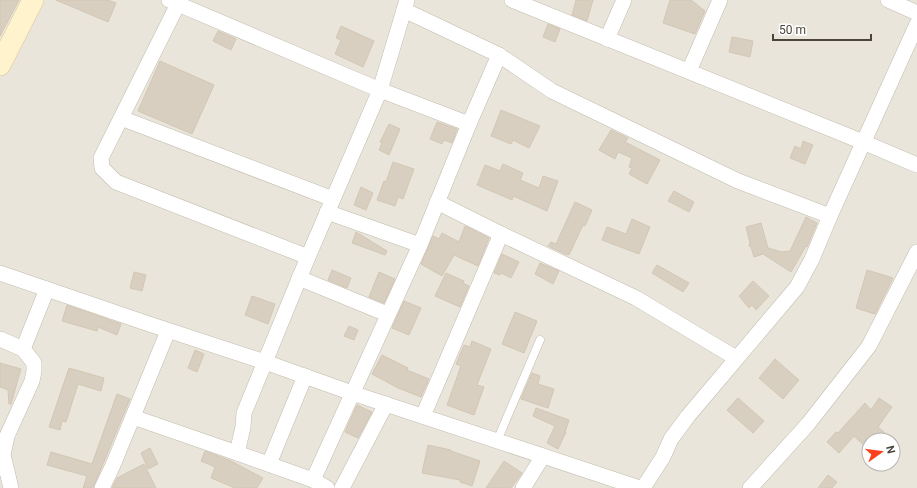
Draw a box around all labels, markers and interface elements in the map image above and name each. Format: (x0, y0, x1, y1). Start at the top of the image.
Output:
scale bar (773, 16, 871, 42)
text: 50 m (779, 23, 806, 37)
north arrow (861, 432, 901, 472)
text: N (883, 444, 898, 455)

